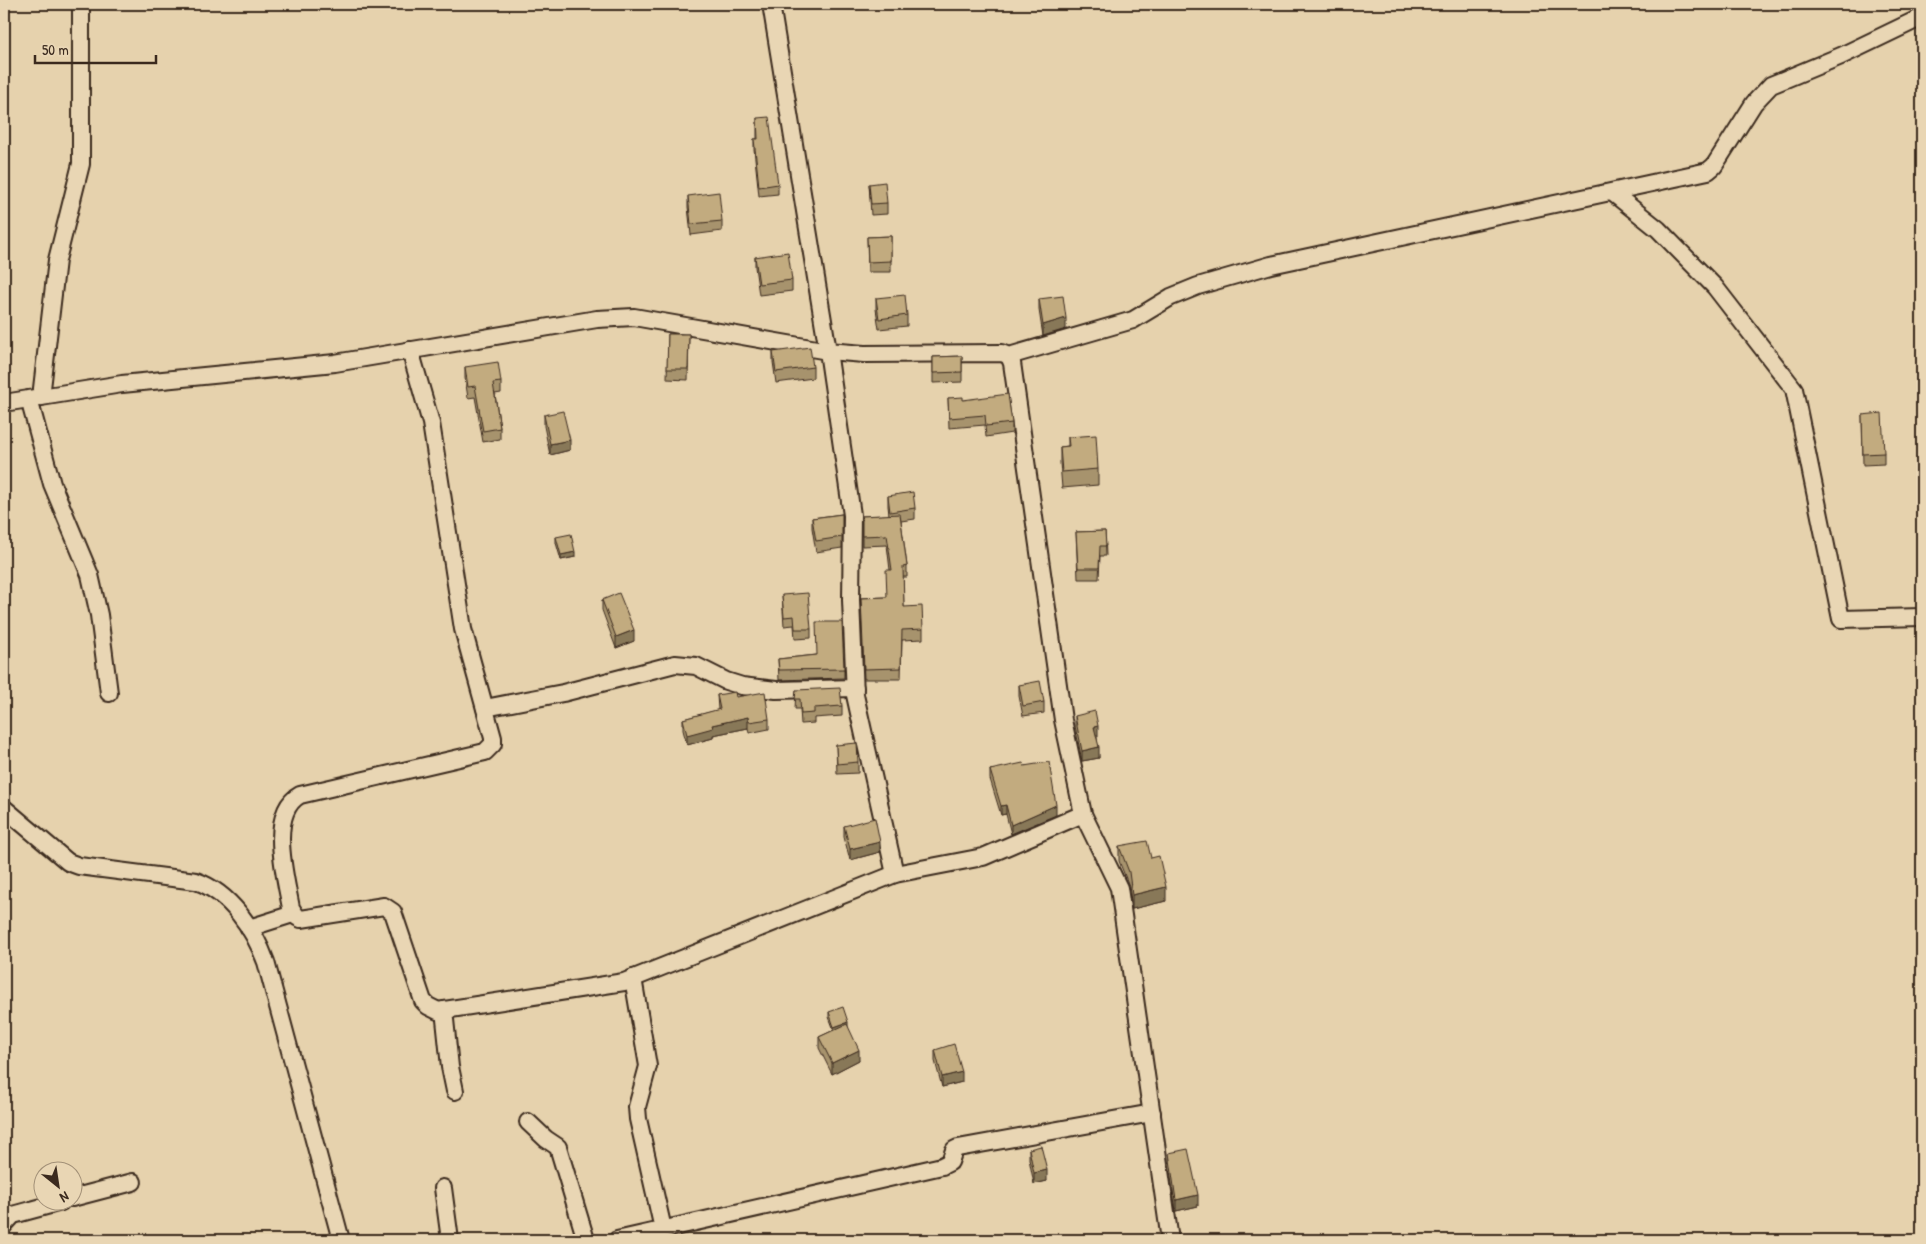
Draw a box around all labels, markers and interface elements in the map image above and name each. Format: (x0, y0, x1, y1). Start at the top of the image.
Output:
scale bar (35, 32, 156, 64)
text: 50 m (42, 39, 69, 60)
north arrow (32, 1162, 82, 1212)
text: N (56, 1188, 73, 1208)

